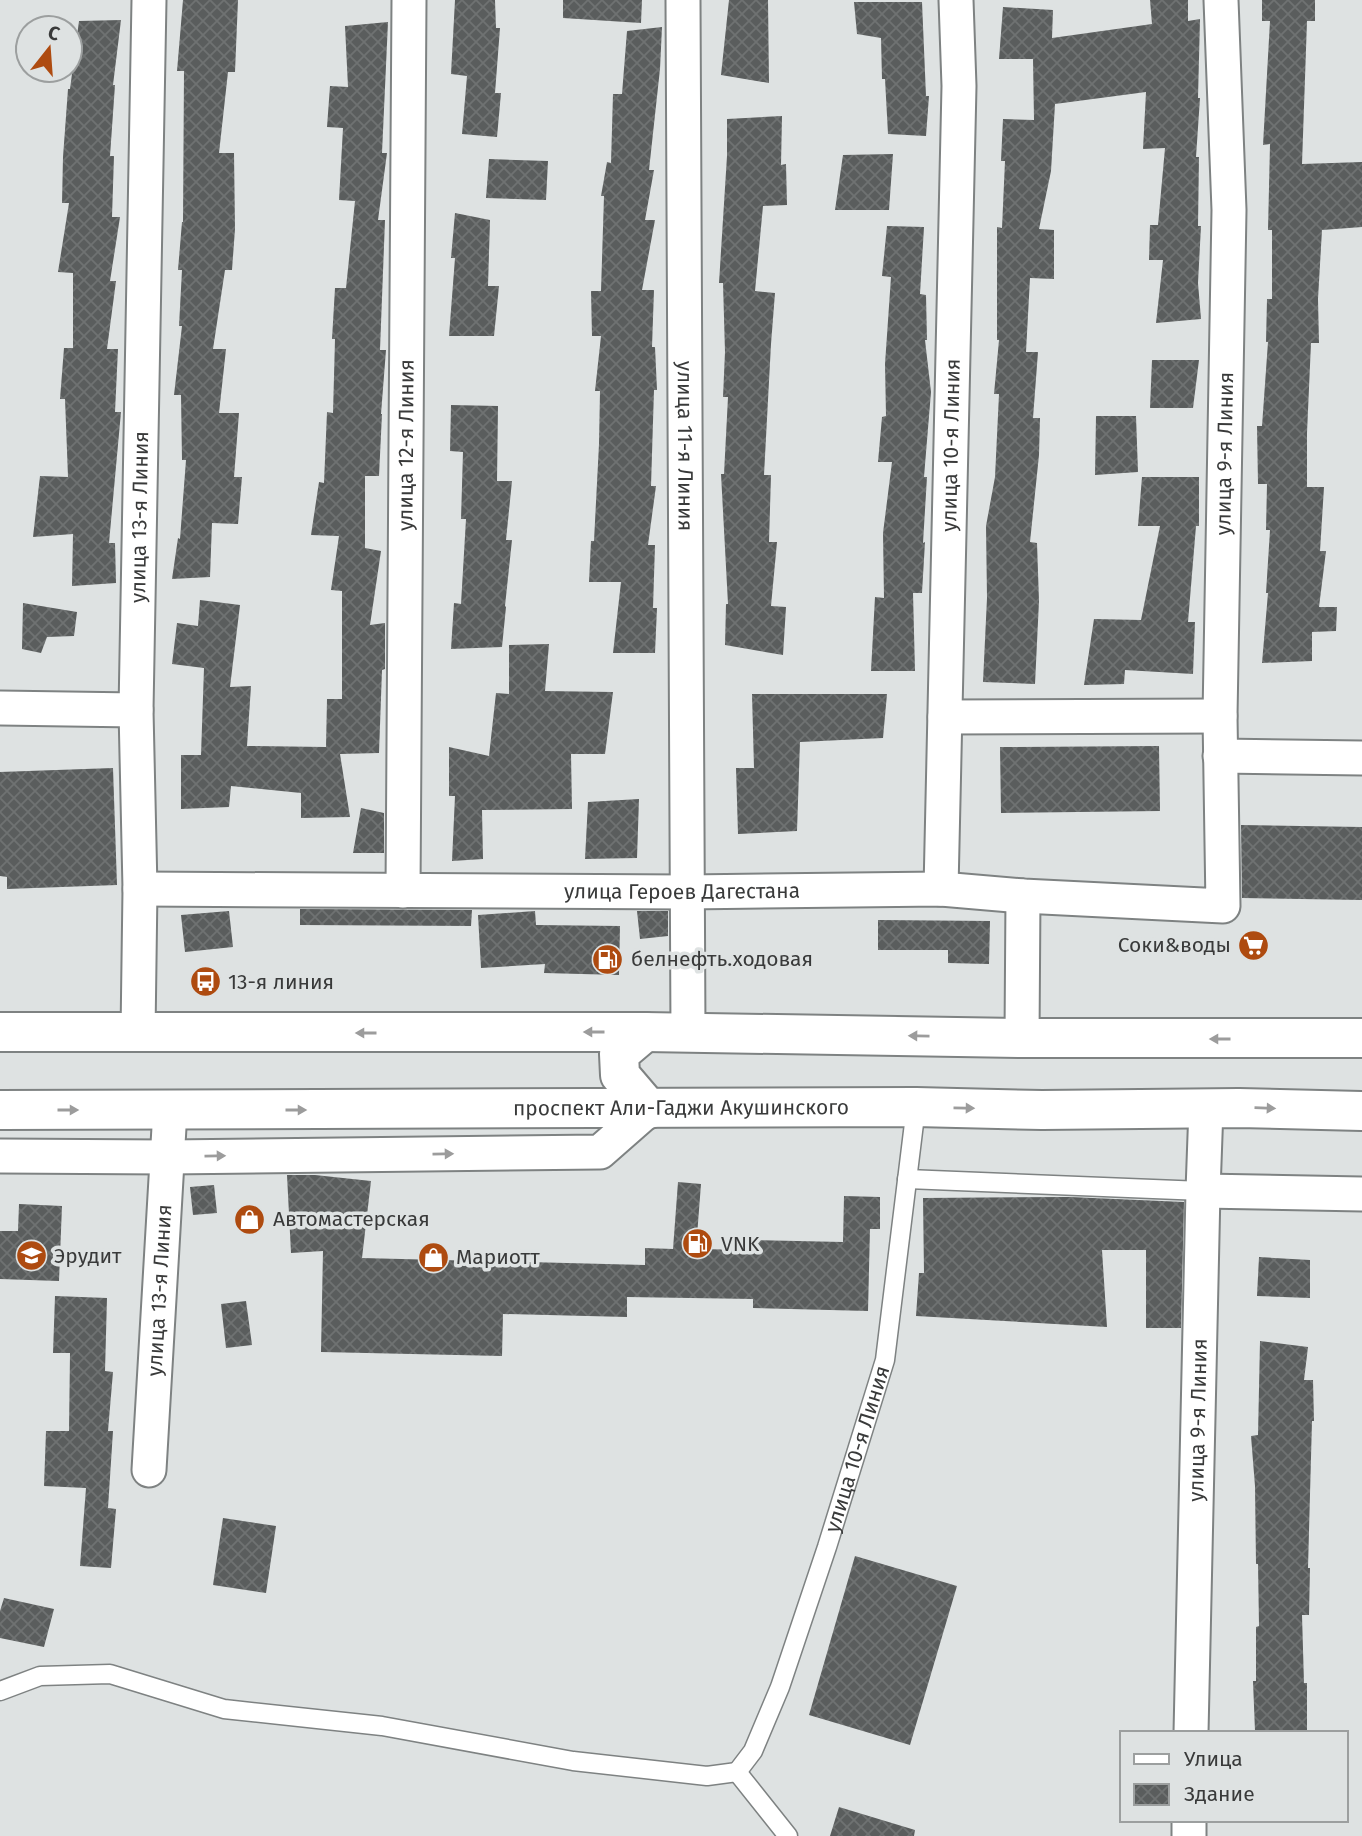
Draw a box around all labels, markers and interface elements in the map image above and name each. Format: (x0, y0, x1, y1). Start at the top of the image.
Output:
north arrow (14, 14, 84, 84)
text: С (45, 21, 62, 46)
street label: улица 10-я Линия (936, 358, 966, 532)
street label: улица 12-я Линия (392, 359, 420, 531)
street label: улица 11-я Линия (672, 361, 699, 531)
street label: улица 9-я Линия (1210, 372, 1239, 536)
street label: улица 13-я Линия (125, 431, 154, 603)
street label: улица Героев Дагестана (564, 878, 800, 905)
supermarket icon: Соки&воды (1237, 928, 1271, 962)
place label: Соки&воды (1118, 932, 1231, 958)
fuel station icon: белнефть.ходовая (591, 942, 625, 976)
place label: белнефть.ходовая (631, 946, 813, 972)
bus stop icon: 13-я линия (188, 965, 222, 999)
place label: 13-я линия (228, 969, 334, 995)
one-way arrow (583, 1026, 605, 1038)
one-way arrow (355, 1027, 377, 1039)
one-way arrow (908, 1031, 930, 1042)
one-way arrow (1209, 1033, 1231, 1045)
street label: проспект Али-Гаджи Акушинского (513, 1094, 849, 1121)
one-way arrow (953, 1103, 975, 1114)
one-way arrow (1254, 1103, 1276, 1114)
one-way arrow (57, 1104, 79, 1116)
one-way arrow (285, 1104, 307, 1116)
one-way arrow (432, 1148, 454, 1160)
one-way arrow (204, 1150, 226, 1162)
shop icon: Автомастерская (233, 1202, 267, 1236)
street label: улица 13-я Линия (141, 1204, 177, 1377)
place label: Автомастерская (273, 1206, 430, 1232)
fuel station icon: VNK (681, 1227, 715, 1261)
place label: VNK (721, 1231, 760, 1257)
school or university icon: Эрудит (14, 1239, 48, 1273)
shop icon: Мариотт (416, 1240, 450, 1274)
place label: Эрудит (54, 1243, 122, 1269)
place label: Мариотт (456, 1244, 540, 1270)
street label: улица 9-я Линия (1183, 1338, 1213, 1502)
street label: улица 10-я Линия (819, 1363, 895, 1536)
legend (1120, 1731, 1348, 1822)
text: Улица (1184, 1746, 1243, 1772)
text: Здание (1184, 1781, 1255, 1807)

